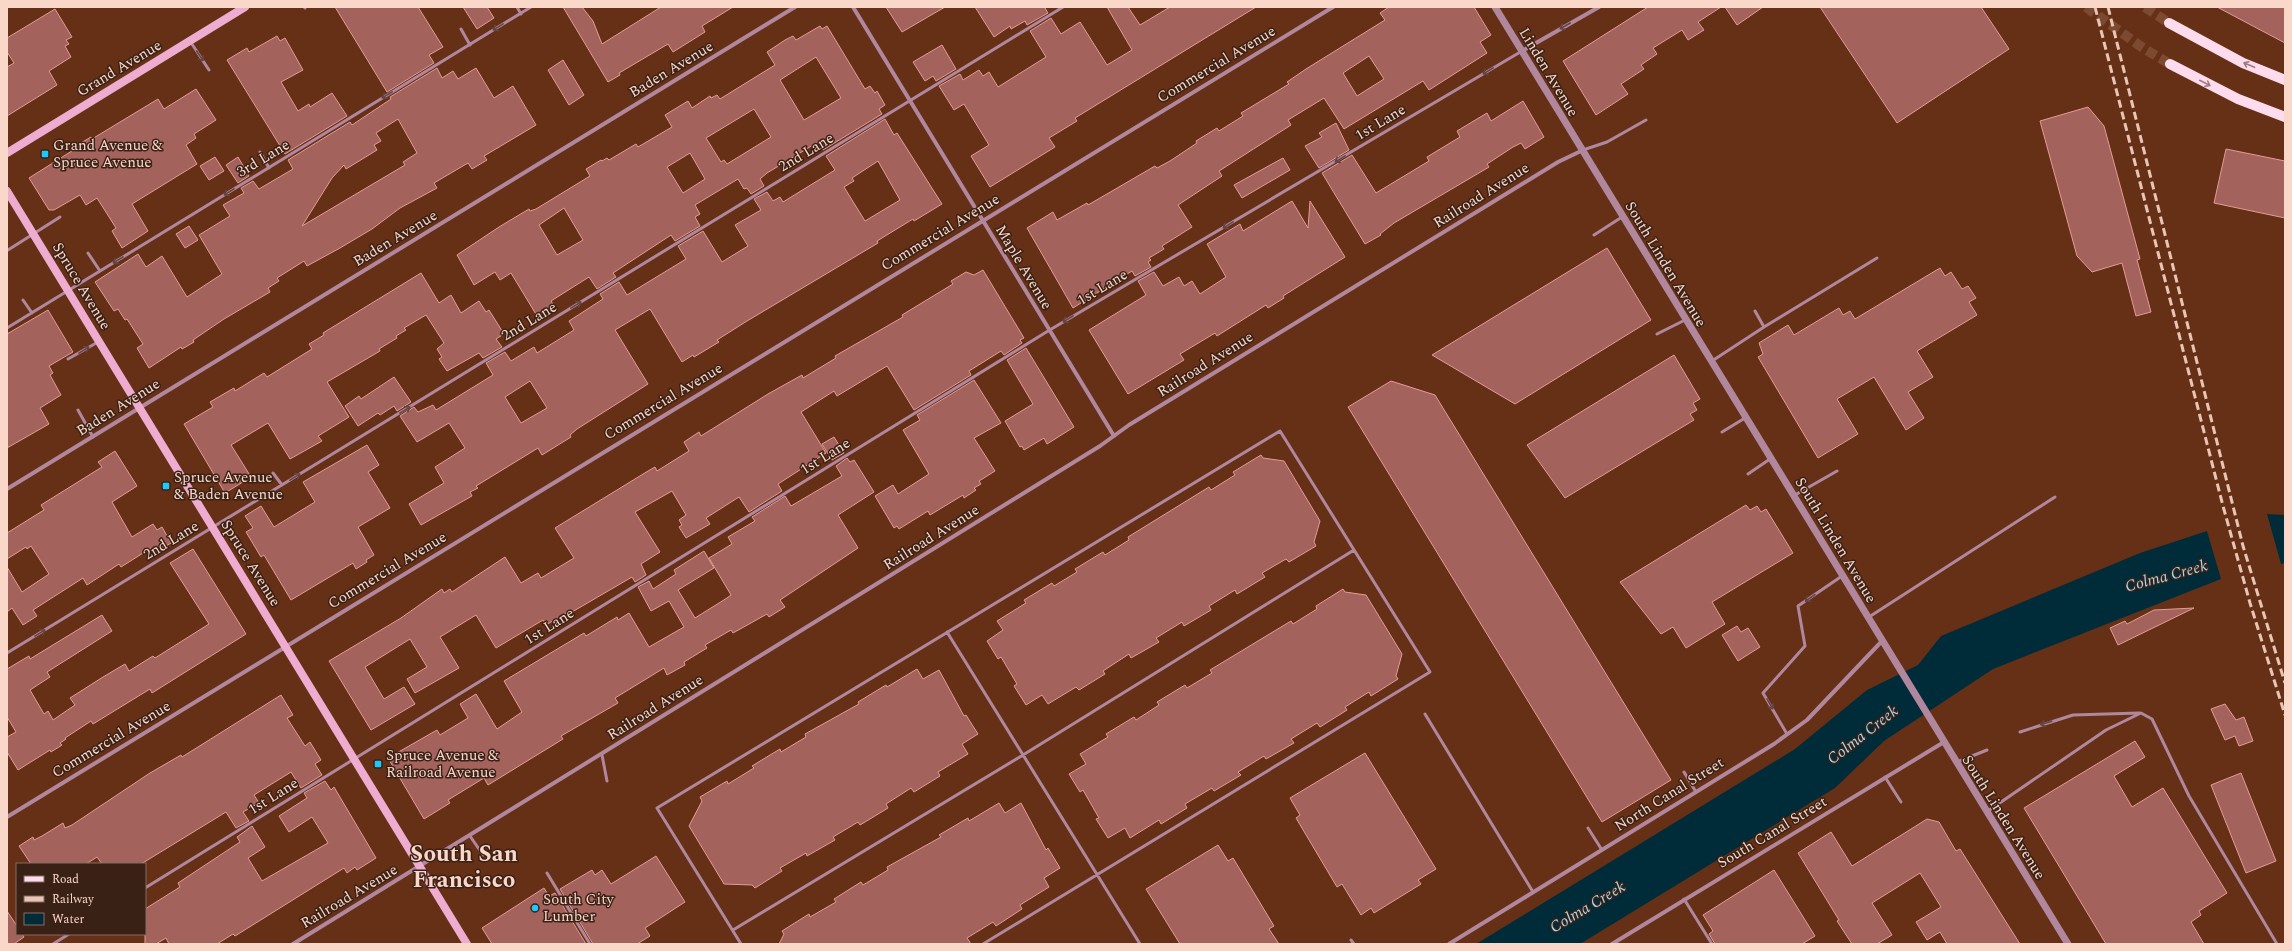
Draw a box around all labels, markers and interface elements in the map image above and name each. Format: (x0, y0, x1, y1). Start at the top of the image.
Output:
street label: Commercial Avenue (1153, 20, 1280, 109)
street label: Linden Avenue (1513, 23, 1584, 121)
one-way arrow (1560, 23, 1572, 31)
one-way arrow (492, 24, 504, 32)
street label: Grand Avenue (72, 34, 166, 103)
street label: Baden Avenue (625, 35, 718, 104)
one-way arrow (195, 50, 204, 61)
one-way arrow (2244, 61, 2256, 69)
one-way arrow (1483, 67, 1494, 75)
one-way arrow (2199, 79, 2211, 87)
one-way arrow (381, 92, 393, 100)
street label: 1st Lane (1350, 98, 1410, 147)
street label: 2nd Lane (774, 127, 838, 178)
place label: Grand Avenue & Spruce Avenue (53, 134, 163, 174)
street label: 3rd Lane (232, 134, 294, 183)
marker: Grand Avenue & Spruce Avenue (40, 149, 50, 159)
one-way arrow (1334, 155, 1346, 163)
street label: Railroad Avenue (1429, 157, 1534, 234)
street label: Commercial Avenue (877, 188, 1004, 277)
one-way arrow (223, 189, 235, 197)
street label: South Linden Avenue (1619, 197, 1712, 332)
street label: Baden Avenue (349, 204, 442, 273)
street label: Maple Avenue (989, 221, 1058, 314)
one-way arrow (1222, 221, 1234, 229)
street label: Spruce Avenue (46, 238, 117, 334)
one-way arrow (112, 257, 124, 265)
street label: 1st Lane (1072, 263, 1132, 312)
street label: 2nd Lane (497, 296, 561, 347)
one-way arrow (570, 301, 582, 309)
one-way arrow (1062, 316, 1074, 324)
street label: Railroad Avenue (1153, 326, 1258, 403)
one-way arrow (78, 346, 90, 354)
street label: Commercial Avenue (600, 357, 727, 446)
street label: Baden Avenue (72, 373, 165, 442)
one-way arrow (399, 405, 411, 413)
street label: 1st Lane (796, 432, 855, 481)
place label: Spruce Avenue & Baden Avenue (174, 466, 283, 506)
one-way arrow (289, 473, 301, 481)
street label: South Linden Avenue (1789, 473, 1882, 608)
marker: Spruce Avenue & Baden Avenue (161, 481, 171, 491)
street label: Railroad Avenue (879, 499, 984, 576)
street label: 2nd Lane (139, 515, 203, 566)
street label: Spruce Avenue (215, 515, 286, 611)
street label: Commercial Avenue (324, 526, 451, 615)
water label: Colma Creek (2122, 553, 2211, 599)
one-way arrow (1804, 594, 1815, 602)
street label: 1st Lane (520, 602, 579, 651)
one-way arrow (34, 628, 46, 636)
street label: Railroad Avenue (603, 669, 708, 746)
street label: Commercial Avenue (48, 695, 175, 784)
one-way arrow (1766, 698, 1774, 710)
water label: Colma Creek (1822, 699, 1904, 770)
one-way arrow (2040, 720, 2053, 727)
place label: Spruce Avenue & Railroad Avenue (386, 744, 499, 784)
street label: South Linden Avenue (1956, 750, 2051, 884)
street label: North Canal Street (1610, 751, 1729, 837)
marker: Spruce Avenue & Railroad Avenue (373, 759, 383, 769)
street label: 1st Lane (244, 772, 303, 821)
street label: South Canal Street (1713, 791, 1831, 874)
district label: South San Francisco (410, 837, 518, 898)
street label: Railroad Avenue (296, 858, 402, 935)
legend (16, 863, 146, 935)
text: Road (52, 870, 79, 889)
water label: Colma Creek (1545, 874, 1630, 939)
place label: South City Lumber (543, 888, 614, 928)
text: Railway (52, 890, 95, 909)
marker: South City Lumber (530, 903, 540, 913)
text: Water (52, 910, 84, 929)

